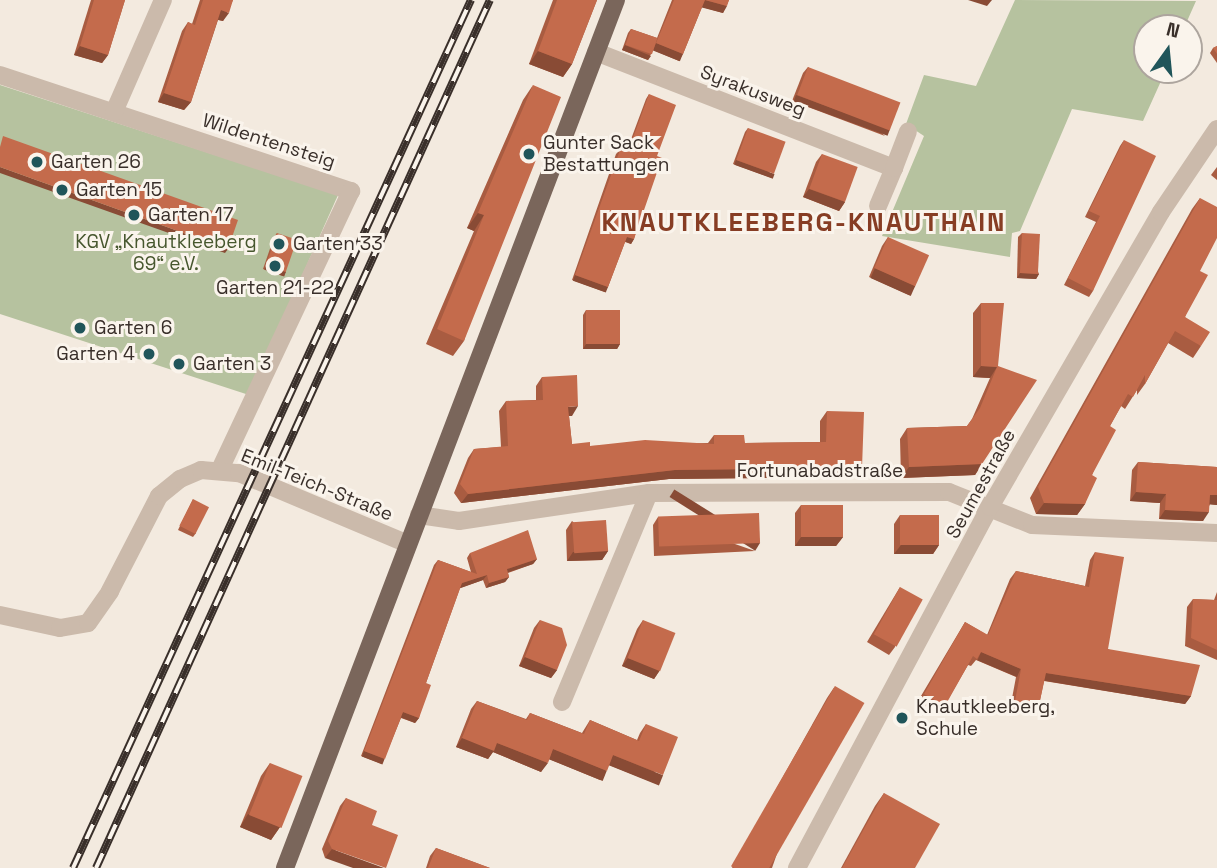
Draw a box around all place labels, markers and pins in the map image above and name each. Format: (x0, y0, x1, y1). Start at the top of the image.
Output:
place label: Gunter Sack Bestattungen (543, 132, 669, 176)
marker: Gunter Sack Bestattungen (521, 146, 537, 162)
place label: Garten 26 (51, 151, 141, 173)
marker: Garten 26 (29, 154, 45, 170)
place label: Garten 15 (76, 179, 162, 201)
marker: Garten 15 (54, 182, 70, 198)
place label: Garten 17 (148, 204, 233, 226)
marker: Garten 17 (126, 207, 142, 223)
place label: Garten 33 (293, 233, 383, 255)
marker: Garten 33 (271, 236, 287, 252)
marker: Garten 21-22 (267, 258, 283, 274)
place label: Garten 21-22 (216, 277, 334, 299)
place label: Garten 6 (94, 317, 172, 339)
marker: Garten 6 (72, 320, 88, 336)
place label: Garten 4 (56, 343, 135, 365)
marker: Garten 4 (141, 346, 157, 362)
place label: Garten 3 (193, 353, 271, 375)
marker: Garten 3 (171, 356, 187, 372)
place label: Knautkleeberg, Schule (916, 696, 1055, 740)
marker: Knautkleeberg, Schule (894, 710, 910, 726)

